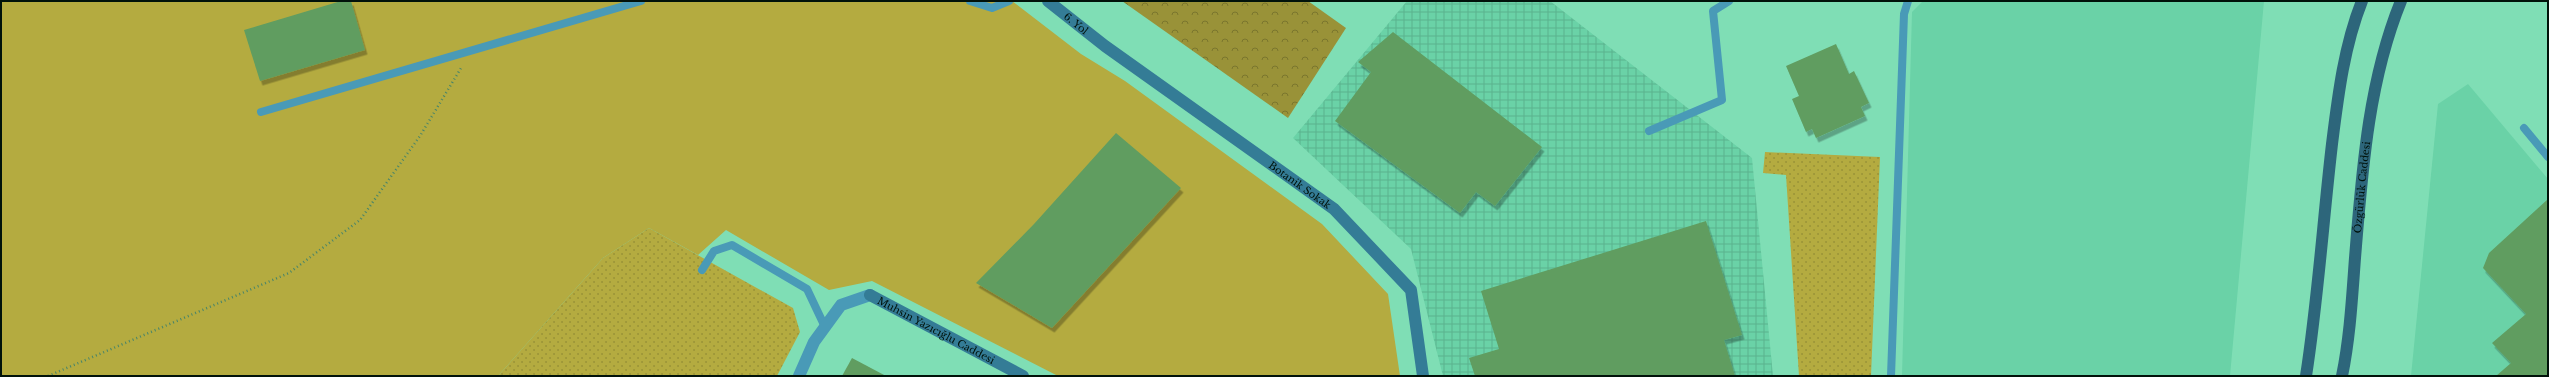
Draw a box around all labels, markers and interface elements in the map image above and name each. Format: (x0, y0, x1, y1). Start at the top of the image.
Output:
street label: 6. Yol (1061, 10, 1091, 37)
street label: Özgürlük Caddesi (2350, 140, 2373, 234)
street label: Botanik Sokak (1266, 159, 1334, 212)
street label: Muhsin Yazıcığlu Caddesi (875, 294, 997, 367)

